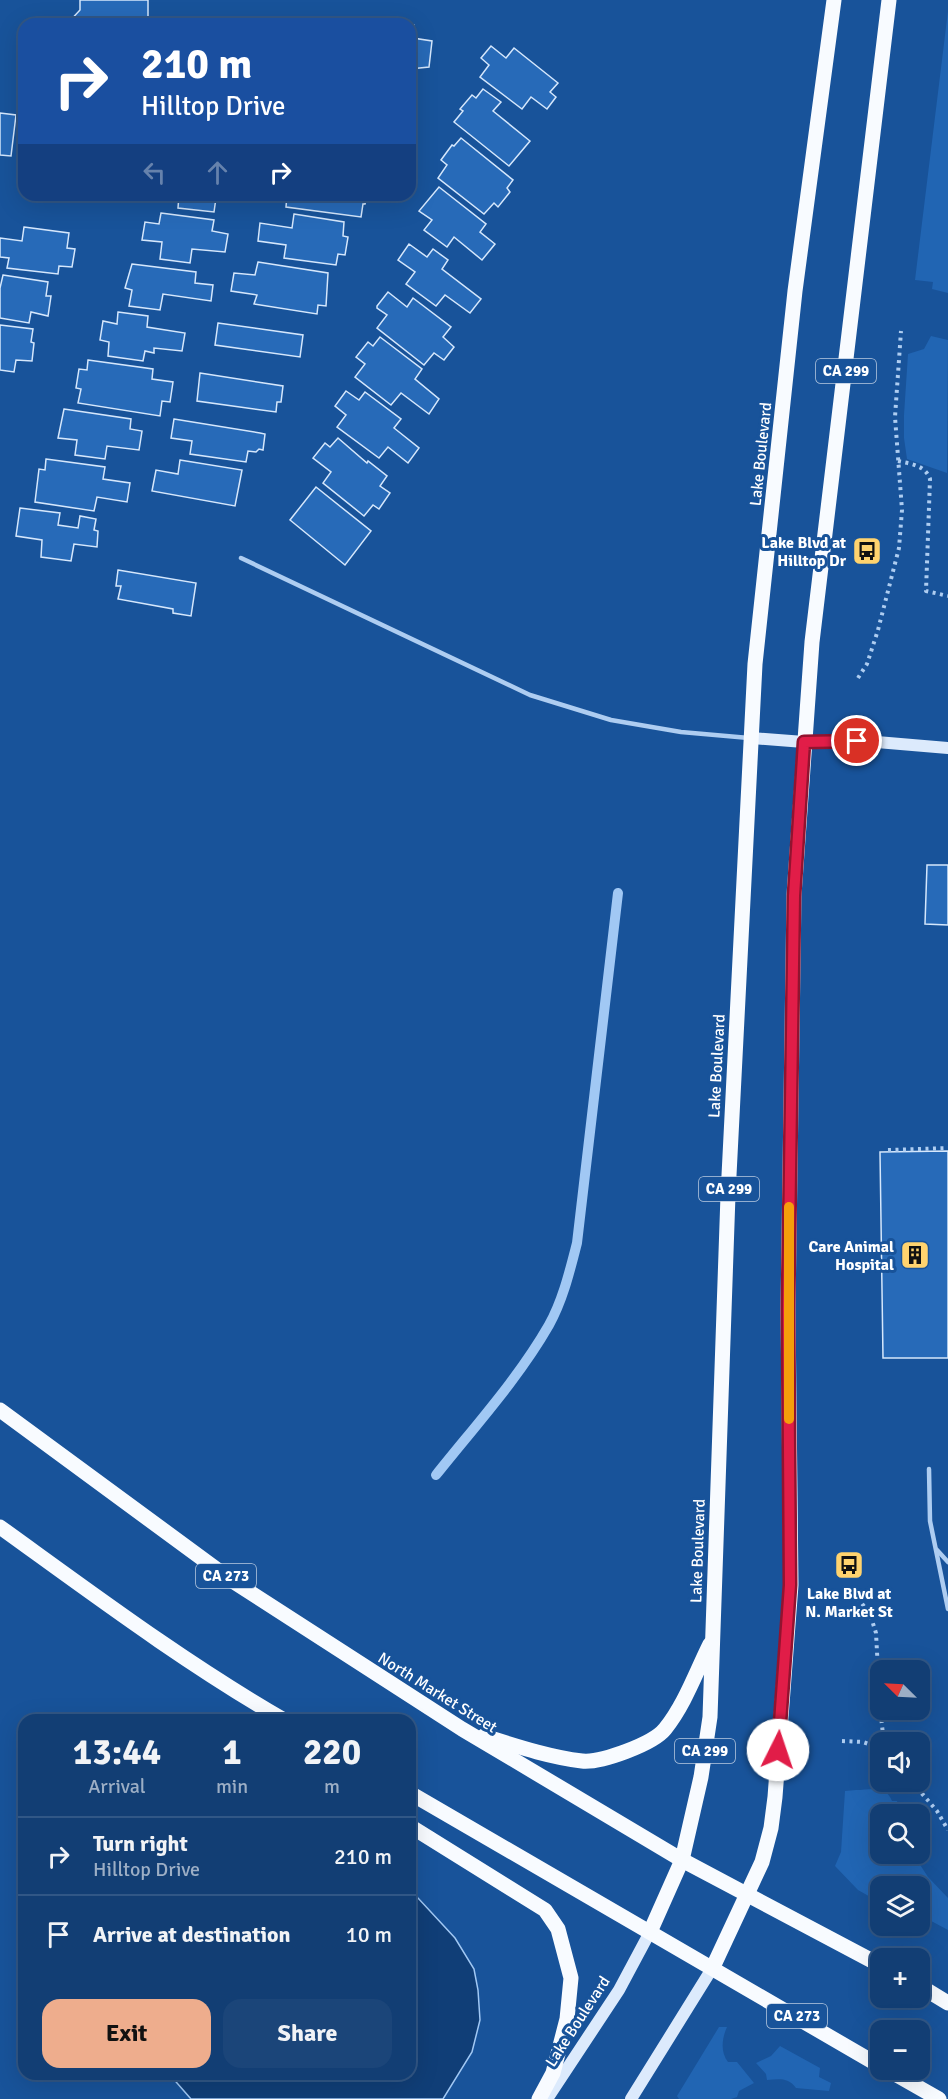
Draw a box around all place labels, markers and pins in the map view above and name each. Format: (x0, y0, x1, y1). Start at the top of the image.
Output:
place label: Lake Blvd at Hilltop Dr (761, 533, 847, 571)
bus stop icon: Lake Blvd at Hilltop Dr (851, 535, 883, 567)
pin (831, 715, 882, 766)
place label: Care Animal Hospital (809, 1237, 894, 1275)
building icon: Care Animal Hospital (899, 1239, 931, 1271)
bus stop icon: Lake Blvd at N. Market St (833, 1549, 865, 1581)
place label: Lake Blvd at N. Market St (805, 1584, 893, 1622)

